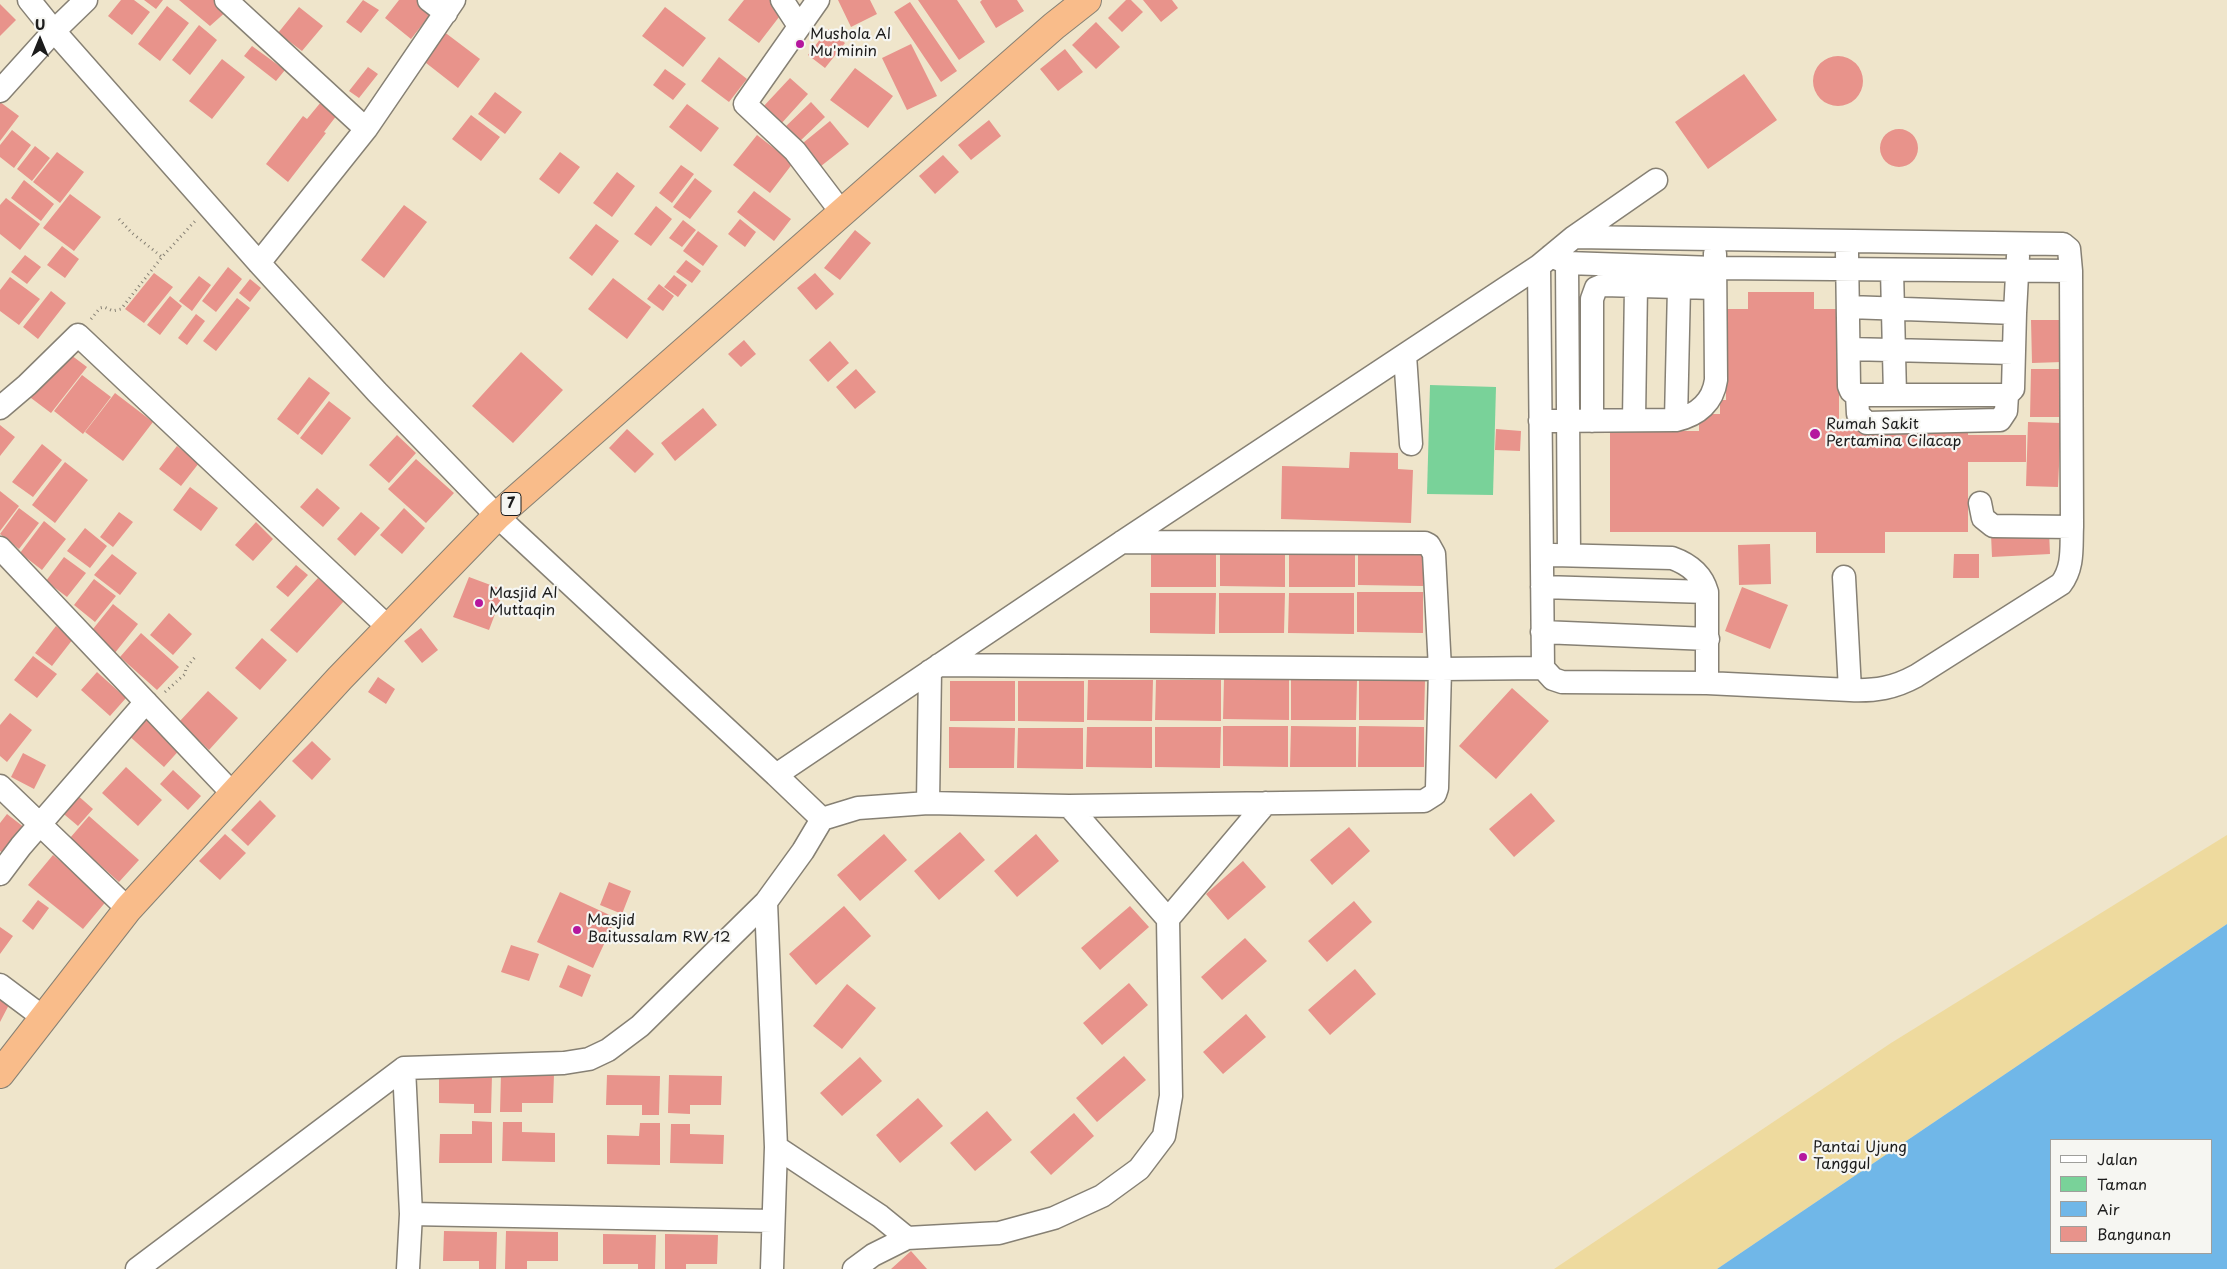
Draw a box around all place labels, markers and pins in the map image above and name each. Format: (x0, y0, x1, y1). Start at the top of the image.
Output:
place label: Mushola Al Mu'minin (810, 26, 891, 61)
marker: Mushola Al Mu'minin (794, 38, 806, 50)
place label: Rumah Sakit Pertamina Cilacap (1826, 416, 1961, 451)
marker: Rumah Sakit Pertamina Cilacap (1808, 427, 1822, 441)
place label: Masjid Al Muttaqin (489, 585, 558, 620)
marker: Masjid Al Muttaqin (473, 597, 485, 609)
place label: Masjid Baitussalam RW 12 (587, 912, 731, 947)
marker: Masjid Baitussalam RW 12 (571, 924, 583, 936)
place label: Pantai Ujung Tanggul (1813, 1139, 1907, 1174)
marker: Pantai Ujung Tanggul (1797, 1151, 1809, 1163)

